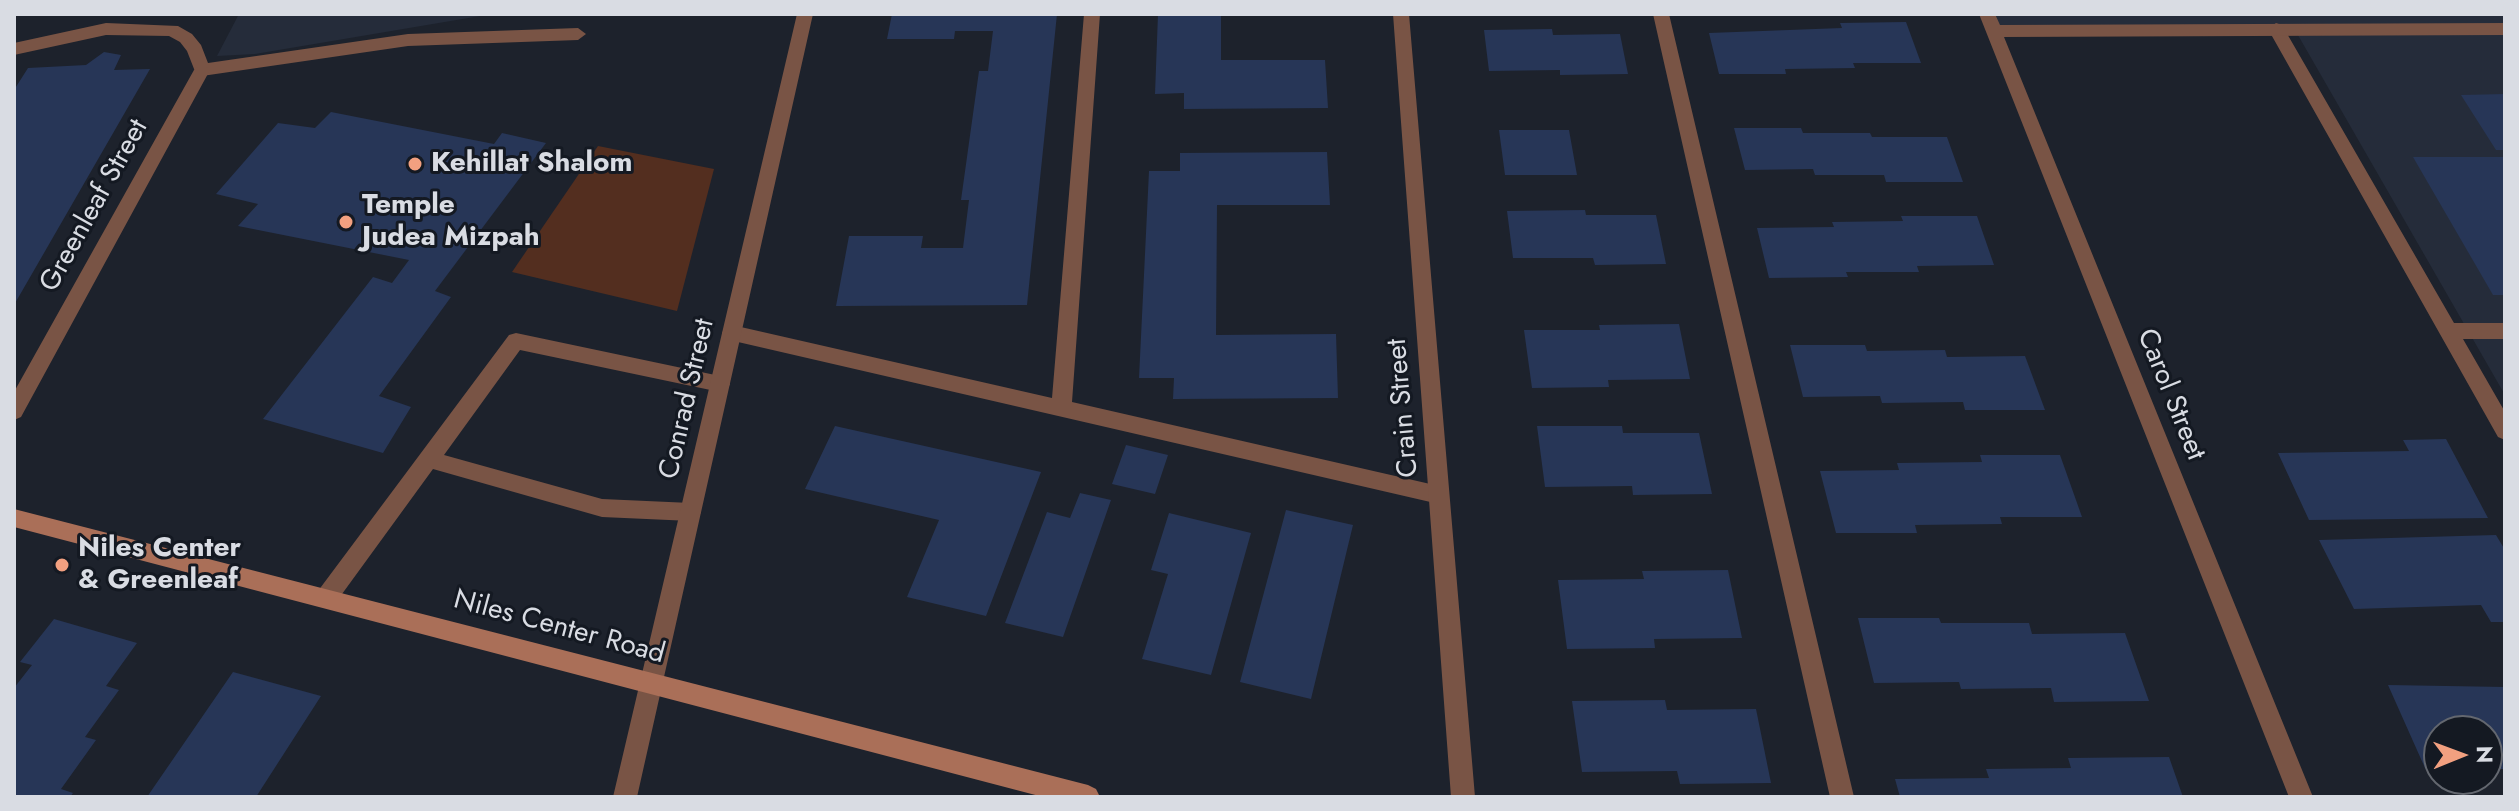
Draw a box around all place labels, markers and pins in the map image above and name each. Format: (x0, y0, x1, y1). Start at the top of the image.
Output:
place label: Kehillat Shalom (431, 147, 633, 181)
marker: Kehillat Shalom (406, 155, 424, 173)
place label: Temple Judea Mizpah (362, 189, 540, 255)
marker: Temple Judea Mizpah (337, 213, 355, 231)
place label: Niles Center & Greenleaf (78, 532, 241, 598)
marker: Niles Center & Greenleaf (53, 556, 71, 574)

